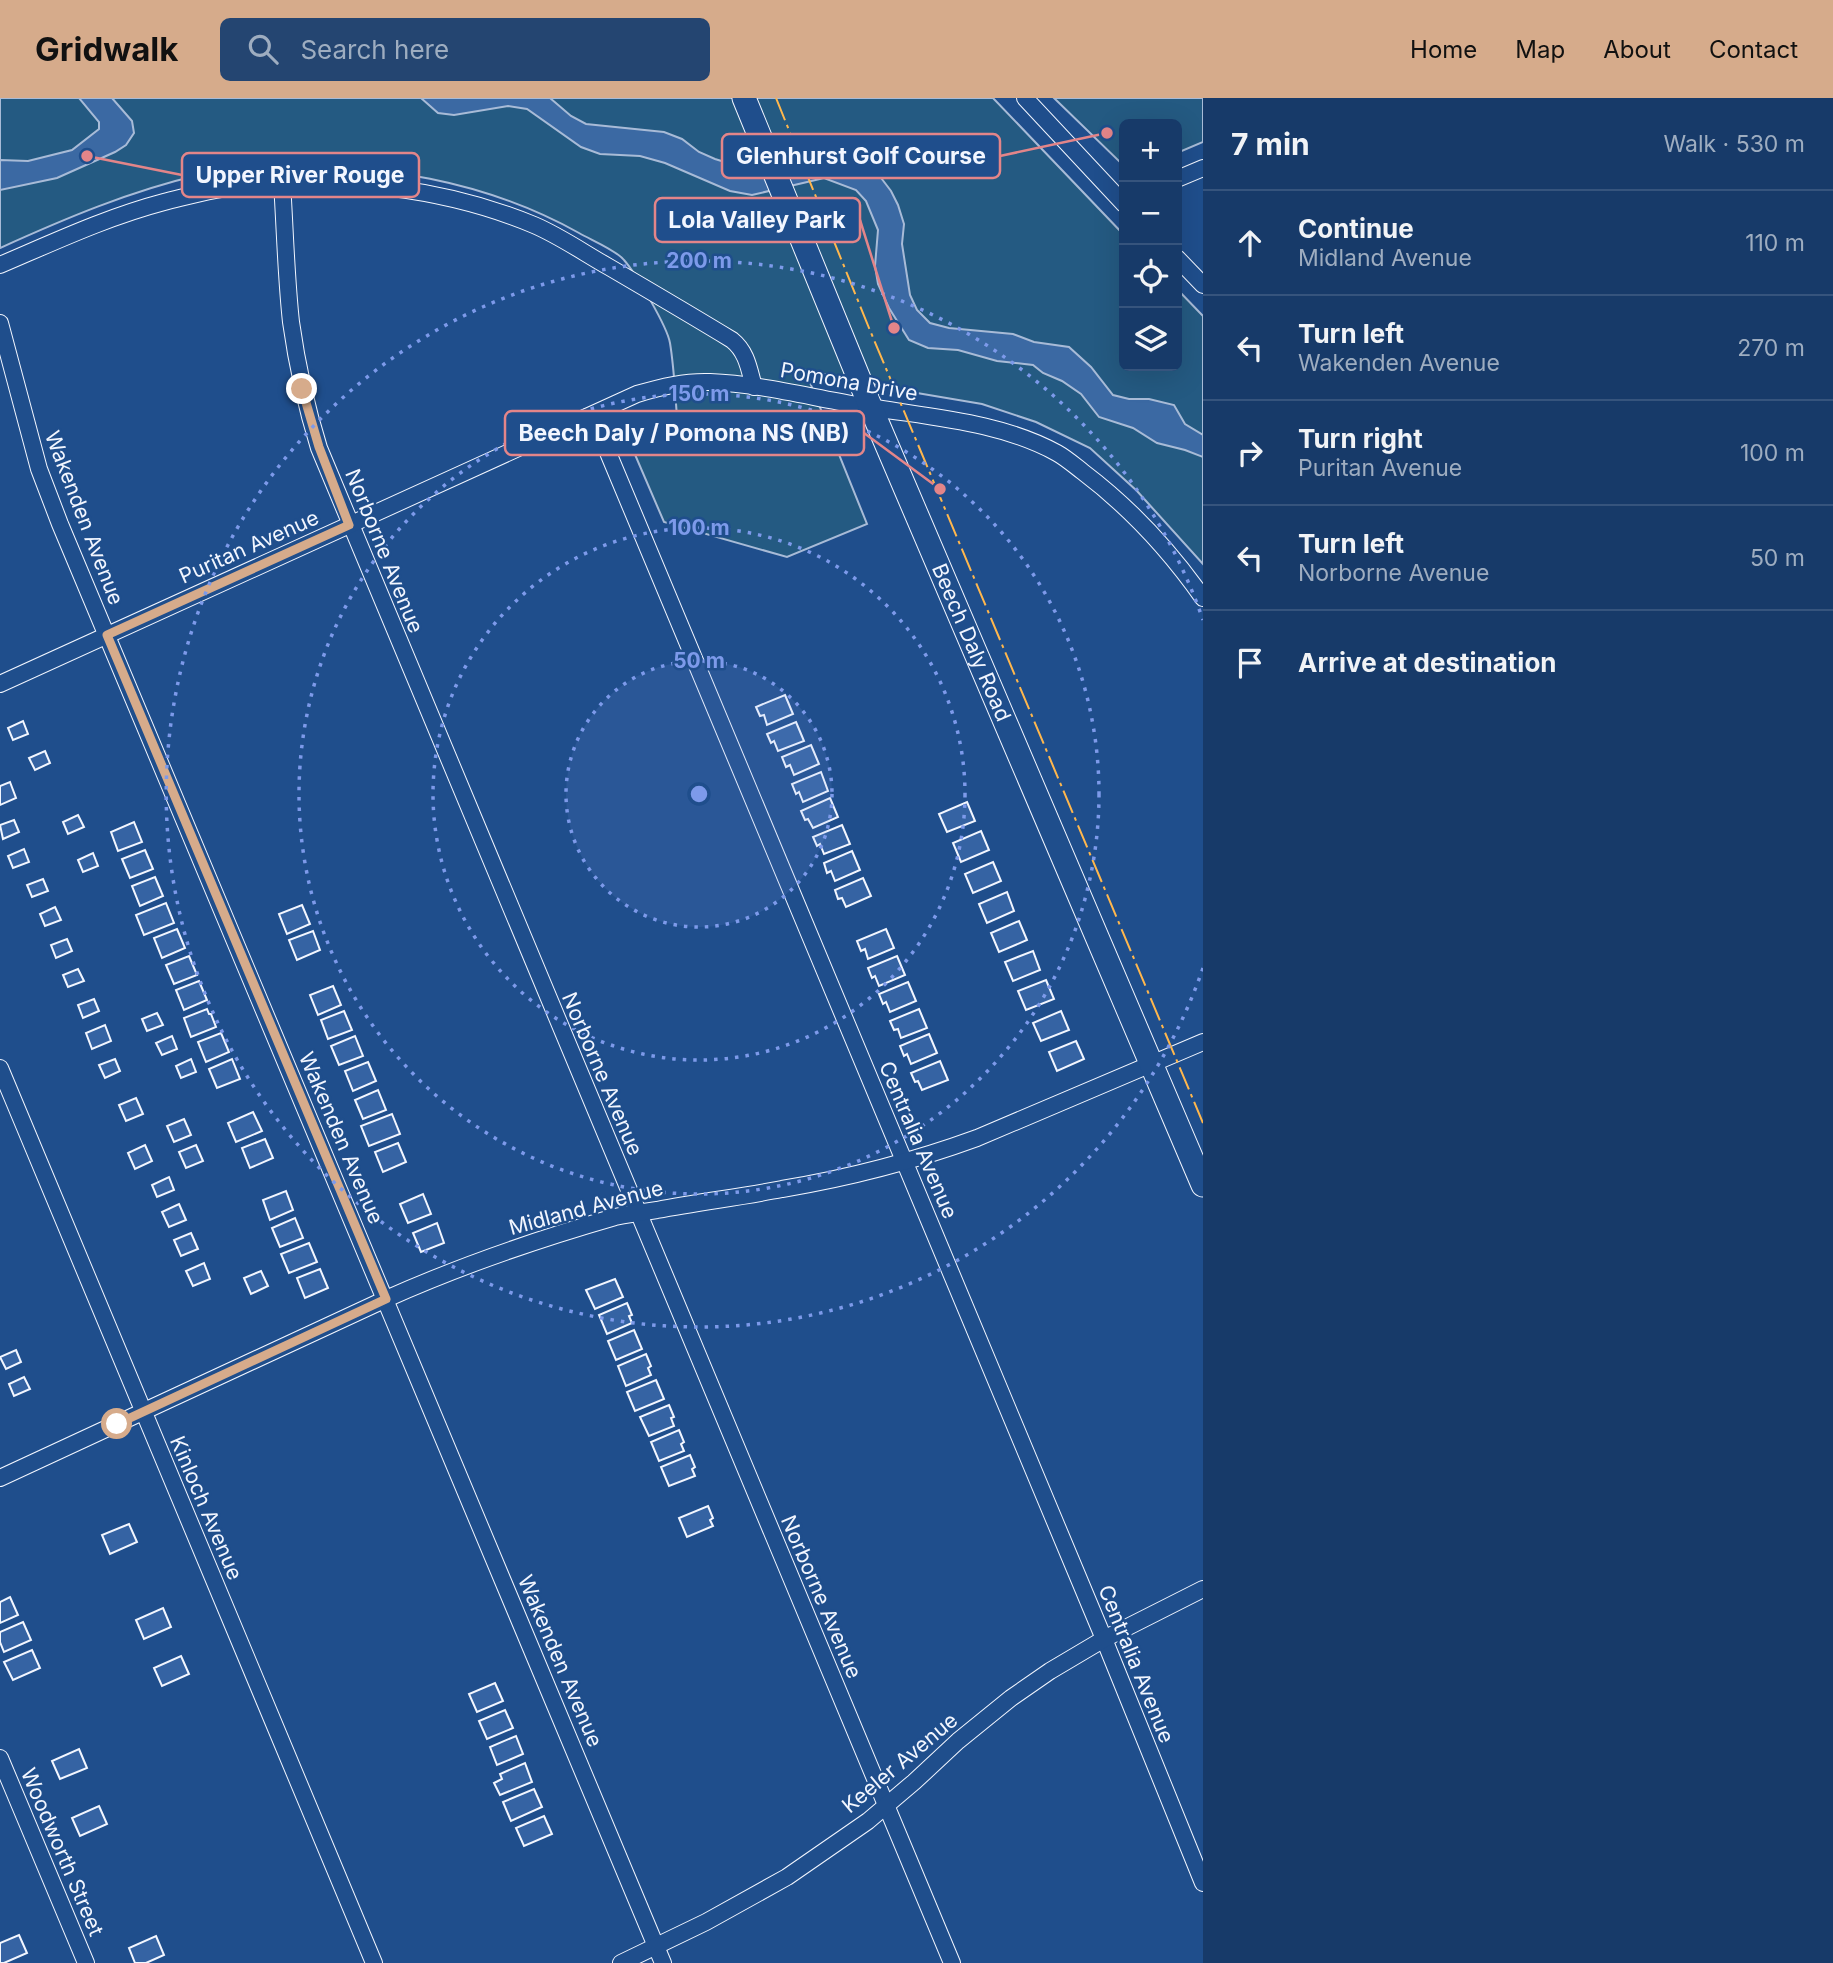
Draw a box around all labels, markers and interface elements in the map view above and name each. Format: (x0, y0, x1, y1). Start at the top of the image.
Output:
search box (220, 18, 710, 81)
text: Gridwalk (35, 29, 178, 69)
icon: search (244, 30, 282, 68)
text: Search here (300, 34, 449, 65)
text: Home (1410, 35, 1477, 64)
text: Map (1515, 35, 1565, 64)
text: About (1603, 35, 1671, 64)
text: Contact (1709, 35, 1798, 64)
map controls (1119, 119, 1182, 371)
button: + (1119, 119, 1182, 182)
text: 7 min (1231, 126, 1310, 162)
text: Walk · 530 m (1664, 130, 1805, 158)
callout: Glenhurst Golf Course (722, 134, 1000, 178)
text: Glenhurst Golf Course (736, 142, 986, 170)
callout: Upper River Rouge (182, 153, 419, 197)
text: Upper River Rouge (195, 161, 405, 189)
button: − (1119, 182, 1182, 245)
callout: Lola Valley Park (655, 198, 860, 242)
text: Lola Valley Park (668, 206, 846, 234)
text: Continue (1298, 213, 1414, 244)
icon: ahead (1231, 224, 1269, 262)
text: 110 m (1745, 229, 1805, 257)
text: Midland Avenue (1298, 244, 1472, 272)
button: locate (1119, 245, 1182, 308)
text: 200 m (666, 248, 732, 273)
button: layers (1119, 308, 1182, 371)
text: Turn left (1298, 318, 1404, 349)
icon: left (1231, 329, 1269, 367)
text: 270 m (1737, 334, 1805, 362)
text: Wakenden Avenue (1298, 349, 1500, 377)
street label: Pomona Drive (778, 357, 920, 406)
route end (286, 373, 317, 404)
text: 150 m (669, 381, 729, 406)
callout: Beech Daly / Pomona NS (NB) (505, 411, 864, 455)
text: Beech Daly / Pomona NS (NB) (518, 419, 850, 447)
text: Turn right (1298, 423, 1423, 454)
street label: Wakenden Avenue (40, 427, 129, 608)
icon: right (1231, 434, 1269, 472)
text: 100 m (1740, 439, 1805, 467)
text: Puritan Avenue (1298, 454, 1462, 482)
street label: Norborne Avenue (340, 465, 429, 636)
street label: Puritan Avenue (175, 505, 322, 588)
text: 100 m (668, 515, 730, 540)
text: Turn left (1298, 528, 1404, 559)
icon: left (1231, 539, 1269, 577)
text: 50 m (1750, 544, 1805, 572)
text: Norborne Avenue (1298, 559, 1489, 587)
street label: Beech Daly Road (927, 560, 1016, 725)
icon: arrive (1231, 644, 1269, 682)
text: Arrive at destination (1298, 647, 1557, 678)
text: 50 m (673, 648, 725, 673)
centre of rings (687, 782, 711, 806)
street label: Norborne Avenue (557, 989, 648, 1159)
street label: Wakenden Avenue (294, 1048, 389, 1228)
street label: Centralia Avenue (874, 1058, 963, 1222)
street label: Midland Avenue (506, 1175, 666, 1240)
route start (101, 1408, 132, 1439)
street label: Kinloch Avenue (165, 1432, 248, 1583)
street label: Norborne Avenue (776, 1512, 867, 1682)
street label: Wakenden Avenue (513, 1571, 608, 1751)
street label: Centralia Avenue (1093, 1581, 1180, 1746)
street label: Keeler Avenue (837, 1707, 962, 1818)
street label: Woodworth Street (16, 1764, 109, 1940)

